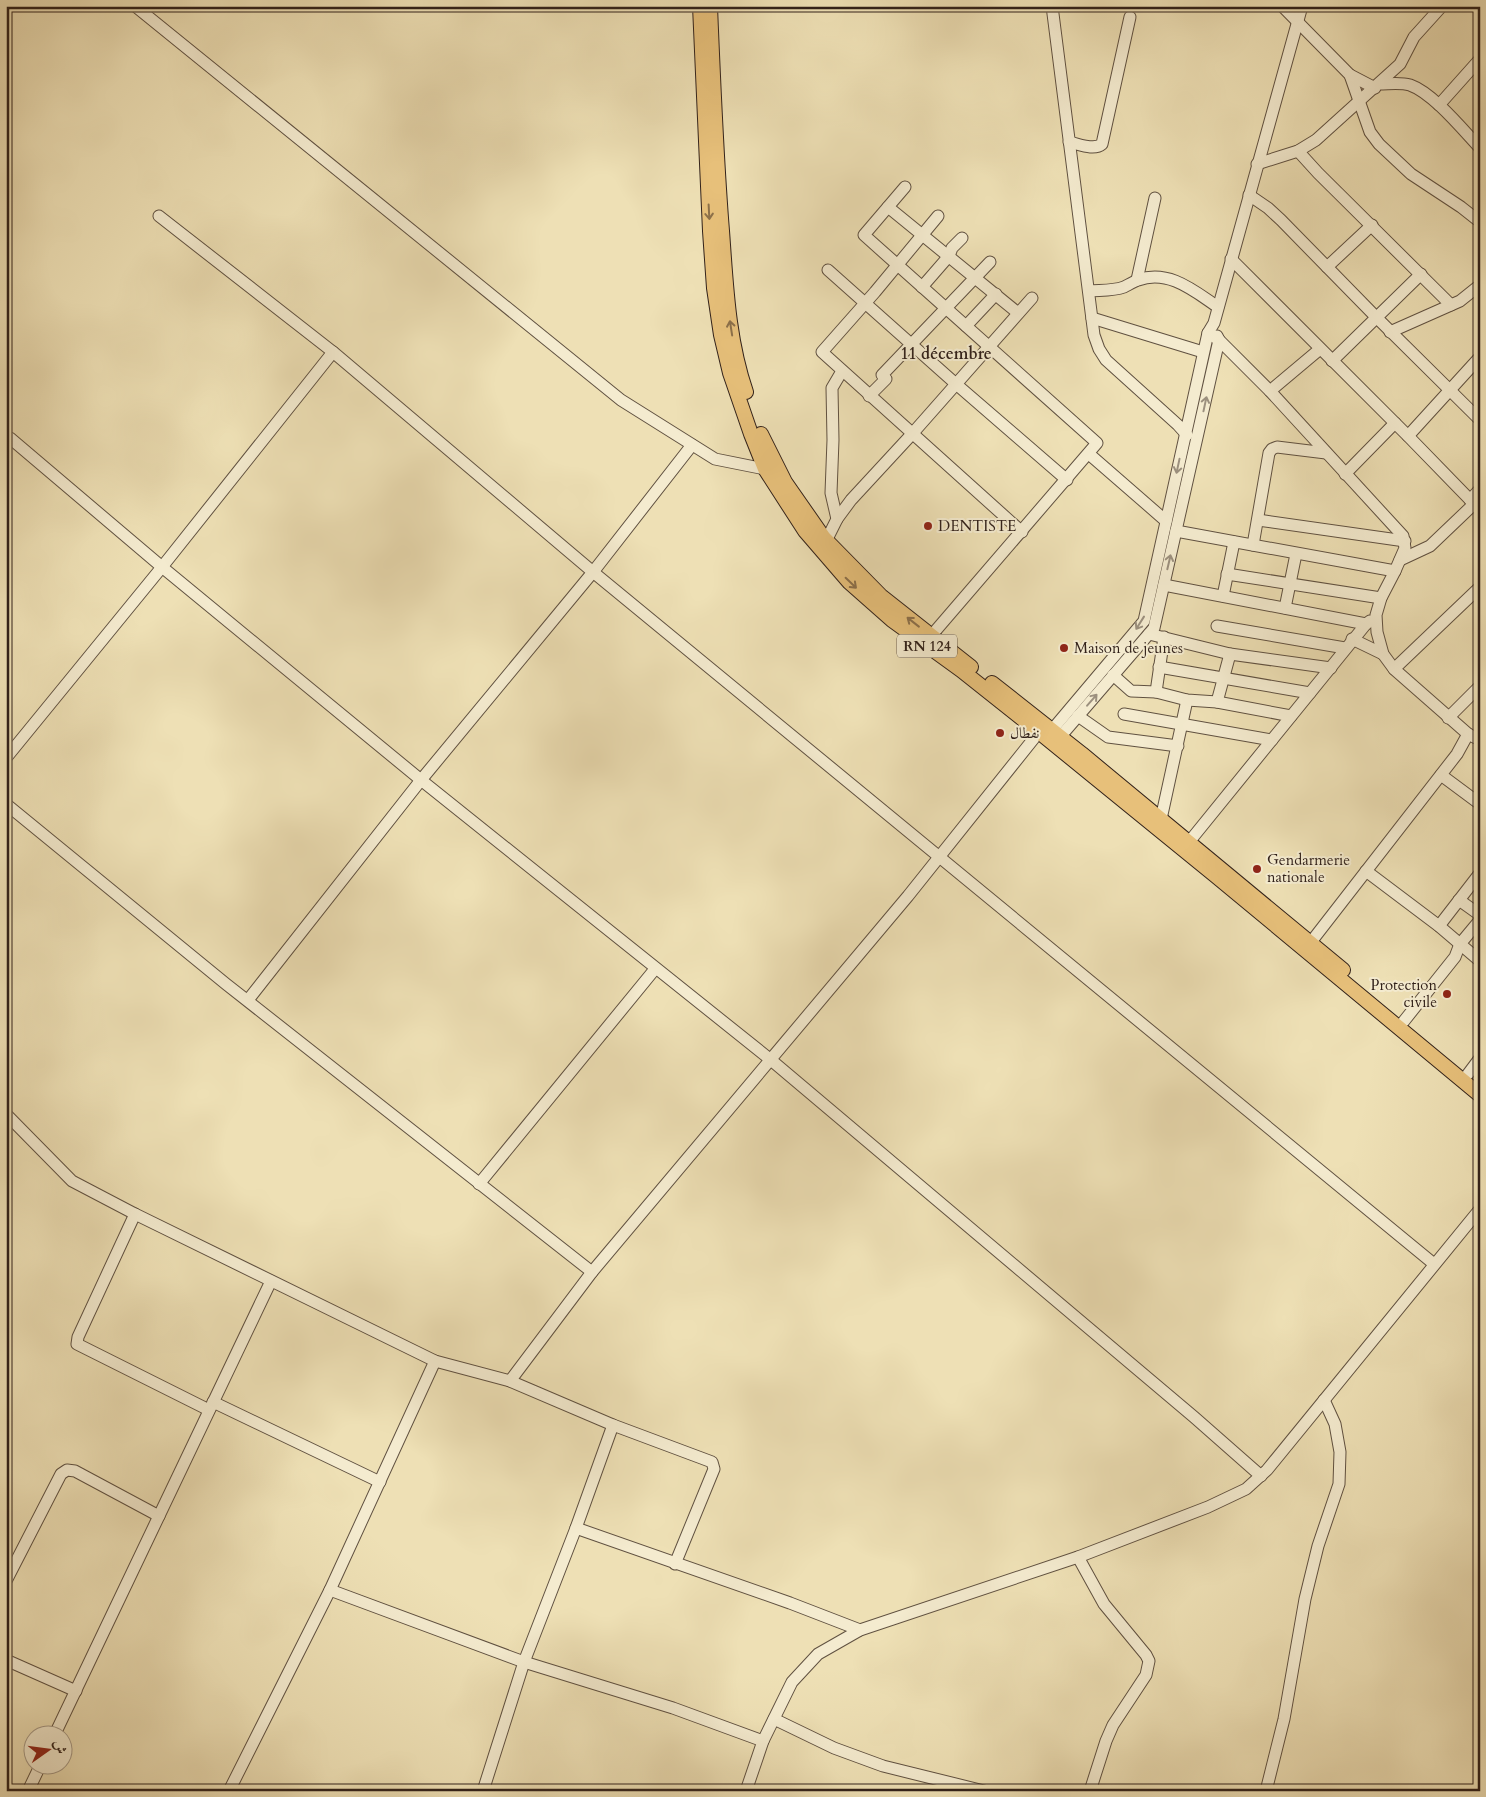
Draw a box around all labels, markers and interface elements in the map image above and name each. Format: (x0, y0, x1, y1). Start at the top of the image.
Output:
one-way arrow (704, 204, 713, 220)
one-way arrow (726, 321, 736, 337)
district label: 11 décembre (900, 343, 992, 365)
one-way arrow (1201, 396, 1210, 412)
one-way arrow (1172, 457, 1182, 473)
place label: DENTISTE (938, 516, 1016, 536)
marker: DENTISTE (922, 520, 934, 532)
one-way arrow (1165, 555, 1174, 571)
one-way arrow (845, 577, 857, 589)
one-way arrow (1135, 616, 1146, 630)
one-way arrow (906, 617, 920, 627)
road number: RN 124 (897, 634, 957, 658)
place label: Maison de jeunes (1074, 638, 1183, 658)
marker: Maison de jeunes (1058, 642, 1070, 654)
one-way arrow (1086, 693, 1098, 706)
place label: نفطال (1010, 723, 1039, 743)
marker: نفطال (994, 727, 1006, 739)
place label: Gendarmerie nationale (1267, 850, 1350, 887)
marker: Gendarmerie nationale (1251, 863, 1263, 875)
place label: Protection civile (1371, 975, 1437, 1012)
marker: Protection civile (1441, 988, 1453, 1000)
north arrow (22, 1724, 72, 1774)
text: ش (49, 1738, 71, 1756)

